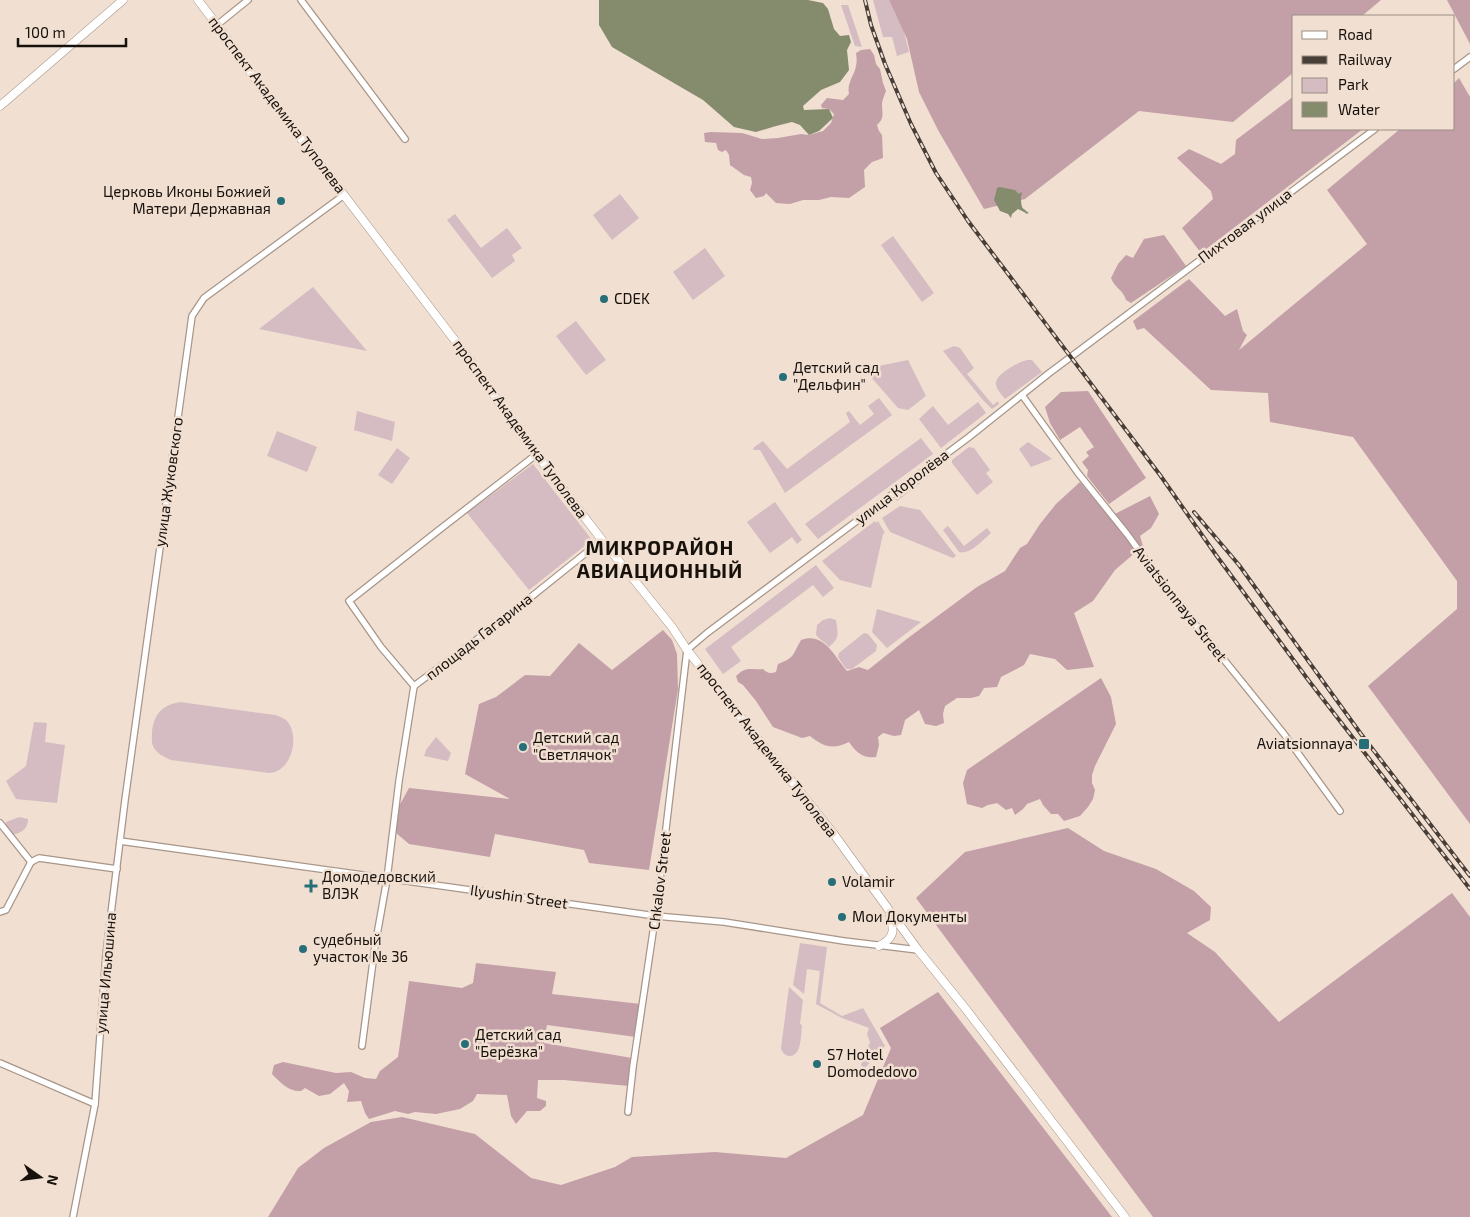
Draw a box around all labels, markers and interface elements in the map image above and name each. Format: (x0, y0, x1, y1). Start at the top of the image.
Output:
street label: проспект Академика Туполева (205, 12, 350, 197)
scale bar (18, 15, 125, 47)
legend (1292, 15, 1455, 130)
text: 100 m (25, 23, 66, 41)
text: Road (1338, 25, 1373, 43)
text: Railway (1338, 50, 1392, 68)
text: Park (1338, 75, 1369, 93)
text: Water (1338, 100, 1380, 118)
place label: Церковь Иконы Божией Матери Державная (103, 182, 271, 217)
street label: Пихтовая улица (1194, 184, 1295, 267)
marker: Церковь Иконы Божией Матери Державная (275, 195, 287, 207)
place label: CDEK (614, 289, 650, 307)
marker: CDEK (598, 293, 610, 305)
street label: проспект Академика Туполева (449, 335, 592, 522)
place label: Детский сад "Дельфин" (793, 358, 879, 393)
marker: Детский сад "Дельфин" (777, 371, 789, 383)
street label: улица Жуковского (150, 416, 187, 548)
street label: улица Королёва (851, 445, 953, 528)
district label: МИКРОРАЙОН АВИАЦИОННЫЙ (577, 535, 743, 582)
street label: Aviatsionnaya Street (1130, 542, 1232, 665)
street label: площадь Гагарина (421, 589, 535, 683)
street label: проспект Академика Туполева (693, 658, 842, 841)
place label: Детский сад "Светлячок" (533, 728, 619, 763)
place label: Aviatsionnaya (1257, 734, 1353, 752)
marker: Aviatsionnaya (1357, 737, 1371, 751)
marker: Детский сад "Светлячок" (517, 741, 529, 753)
street label: Chkalov Street (644, 831, 674, 931)
place label: Домодедовский ВЛЭК (322, 867, 436, 902)
place label: Volamir (842, 872, 895, 890)
marker: Volamir (826, 876, 838, 888)
marker: Домодедовский ВЛЭК (304, 879, 318, 893)
street label: Ilyushin Street (469, 880, 569, 912)
place label: Мои Документы (852, 907, 967, 926)
marker: Мои Документы (836, 911, 848, 923)
street label: улица Ильюшина (91, 912, 120, 1034)
place label: судебный участок № 36 (313, 930, 408, 966)
marker: судебный участок № 36 (297, 943, 309, 955)
place label: Детский сад "Берёзка" (475, 1025, 561, 1060)
marker: Детский сад "Берёзка" (459, 1038, 471, 1050)
place label: S7 Hotel Domodedovo (827, 1045, 917, 1080)
marker: S7 Hotel Domodedovo (811, 1058, 823, 1070)
north arrow (15, 1152, 65, 1202)
text: N (44, 1173, 63, 1187)

